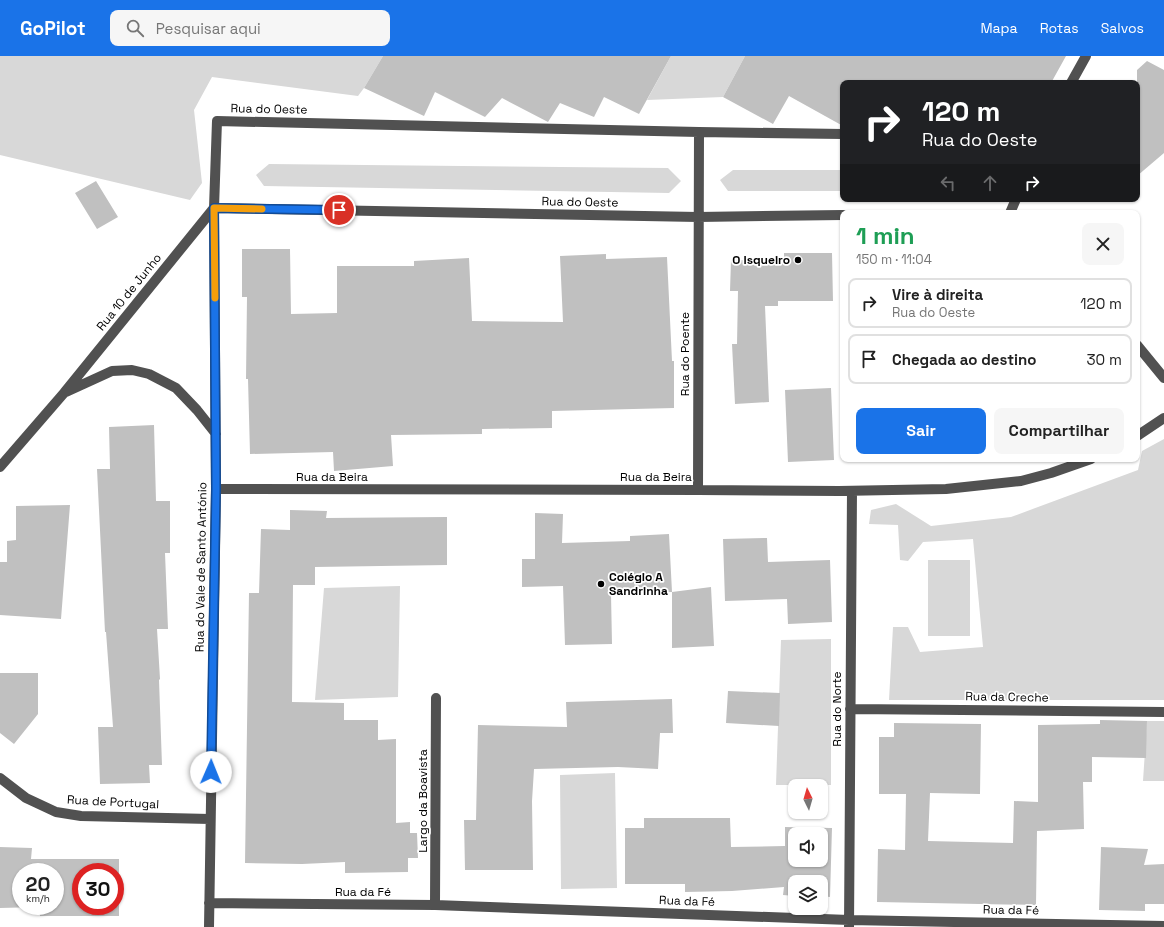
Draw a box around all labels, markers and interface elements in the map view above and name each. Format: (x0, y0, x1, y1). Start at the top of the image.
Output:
search box (110, 10, 390, 46)
text: GoPilot (20, 16, 86, 41)
icon: search (124, 17, 146, 39)
text: Pesquisar aqui (156, 19, 261, 38)
text: Mapa (980, 19, 1018, 37)
text: Rotas (1040, 19, 1079, 37)
text: Salvos (1101, 19, 1144, 37)
text: 120 m (922, 93, 1000, 129)
icon: right (856, 96, 908, 148)
street label: Rua do Oeste (230, 100, 308, 118)
text: Rua do Oeste (922, 128, 1037, 151)
icon: left (937, 172, 959, 194)
icon: ahead (979, 172, 1001, 194)
icon: right (1021, 172, 1043, 194)
pin (322, 193, 356, 227)
street label: Rua do Oeste (541, 193, 619, 211)
icon: arrive (328, 199, 350, 221)
text: 1 min (856, 220, 915, 251)
button: close (1082, 223, 1124, 265)
street label: Rua 10 de Junho (93, 250, 165, 334)
text: 150 m · 11:04 (856, 251, 932, 268)
place label: O Isqueiro (732, 252, 790, 268)
marker: O Isqueiro (793, 255, 803, 265)
text: Vire à direita (892, 285, 983, 304)
icon: right (858, 292, 880, 314)
text: 120 m (1080, 294, 1122, 313)
text: Rua do Oeste (892, 304, 975, 321)
street label: Rua do Poente (677, 312, 693, 396)
icon: arrive (858, 348, 880, 370)
text: Chegada ao destino (892, 350, 1036, 369)
text: 30 m (1087, 350, 1122, 369)
button: Sair (856, 408, 986, 454)
button: Compartilhar (994, 408, 1124, 454)
street label: Rua da Beira (296, 469, 368, 485)
street label: Rua da Beira (620, 469, 692, 485)
street label: Rua do Vale de Santo António (192, 482, 210, 652)
place label: Colégio A Sandrinha (609, 569, 668, 599)
marker: Colégio A Sandrinha (596, 579, 606, 589)
street label: Rua do Norte (829, 671, 845, 747)
street label: Rua da Creche (965, 688, 1049, 706)
street label: Largo da Boavista (415, 749, 431, 853)
position arrow (190, 751, 232, 793)
north arrow (788, 779, 828, 819)
map controls (788, 779, 828, 915)
street label: Rua de Portugal (67, 792, 159, 812)
button: sound (788, 827, 828, 867)
speed limit sign: 30 (72, 863, 124, 915)
text: 20 (26, 871, 50, 897)
button: layers (788, 875, 828, 915)
street label: Rua da Fé (335, 884, 391, 900)
text: km/h (26, 892, 50, 905)
street label: Rua da Fé (659, 892, 715, 910)
street label: Rua da Fé (983, 902, 1039, 918)

